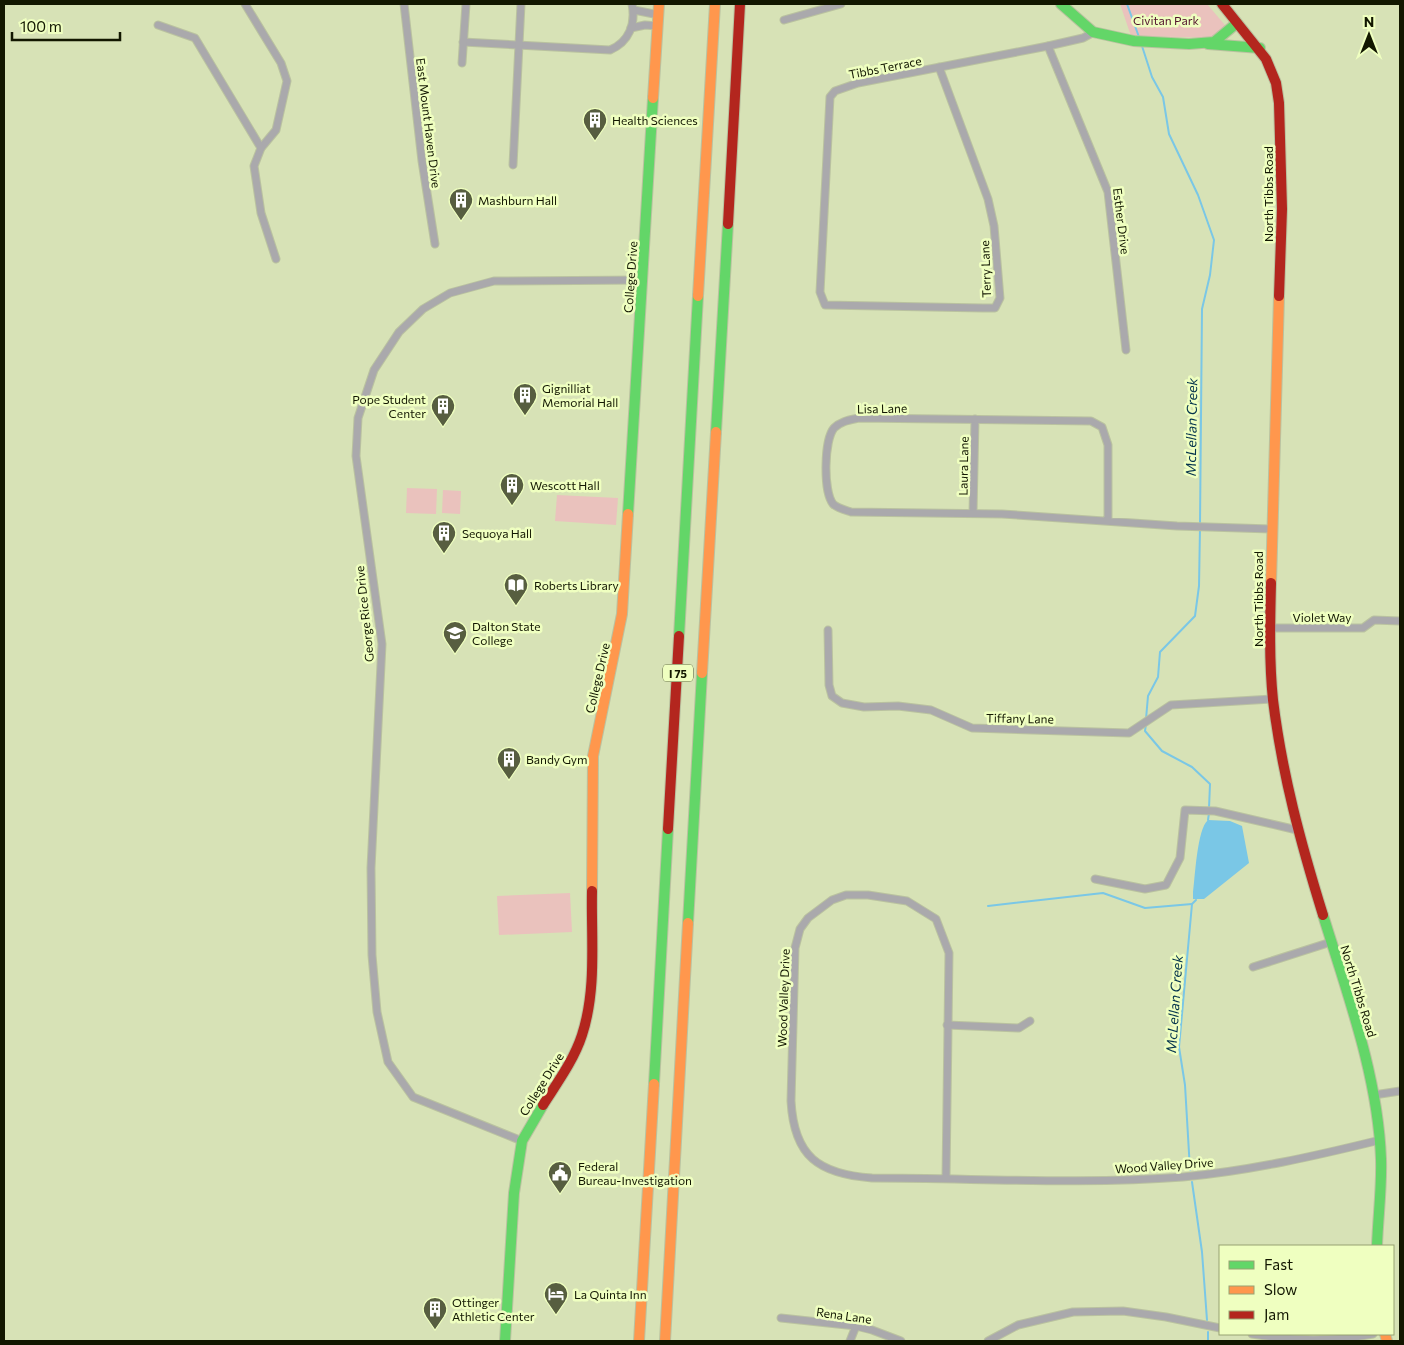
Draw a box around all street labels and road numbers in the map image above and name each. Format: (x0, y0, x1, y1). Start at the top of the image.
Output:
street label: Tibbs Terrace (847, 53, 923, 81)
street label: East Mount Haven Drive (414, 57, 444, 189)
street label: North Tibbs Road (1261, 146, 1275, 242)
street label: Esther Drive (1111, 187, 1133, 255)
street label: Terry Lane (977, 240, 993, 298)
street label: College Drive (621, 241, 639, 313)
street label: Lisa Lane (857, 401, 907, 415)
street label: Laura Lane (955, 436, 971, 496)
street label: North Tibbs Road (1251, 551, 1265, 647)
street label: George Rice Drive (352, 565, 376, 663)
street label: Violet Way (1293, 610, 1351, 624)
street label: College Drive (582, 641, 612, 715)
road number: I 75 (663, 664, 693, 681)
street label: Tiffany Lane (986, 710, 1054, 726)
street label: North Tibbs Road (1338, 943, 1380, 1039)
street label: Wood Valley Drive (774, 948, 792, 1048)
street label: College Drive (516, 1050, 566, 1118)
street label: Wood Valley Drive (1114, 1155, 1214, 1175)
street label: Rena Lane (815, 1304, 873, 1326)

